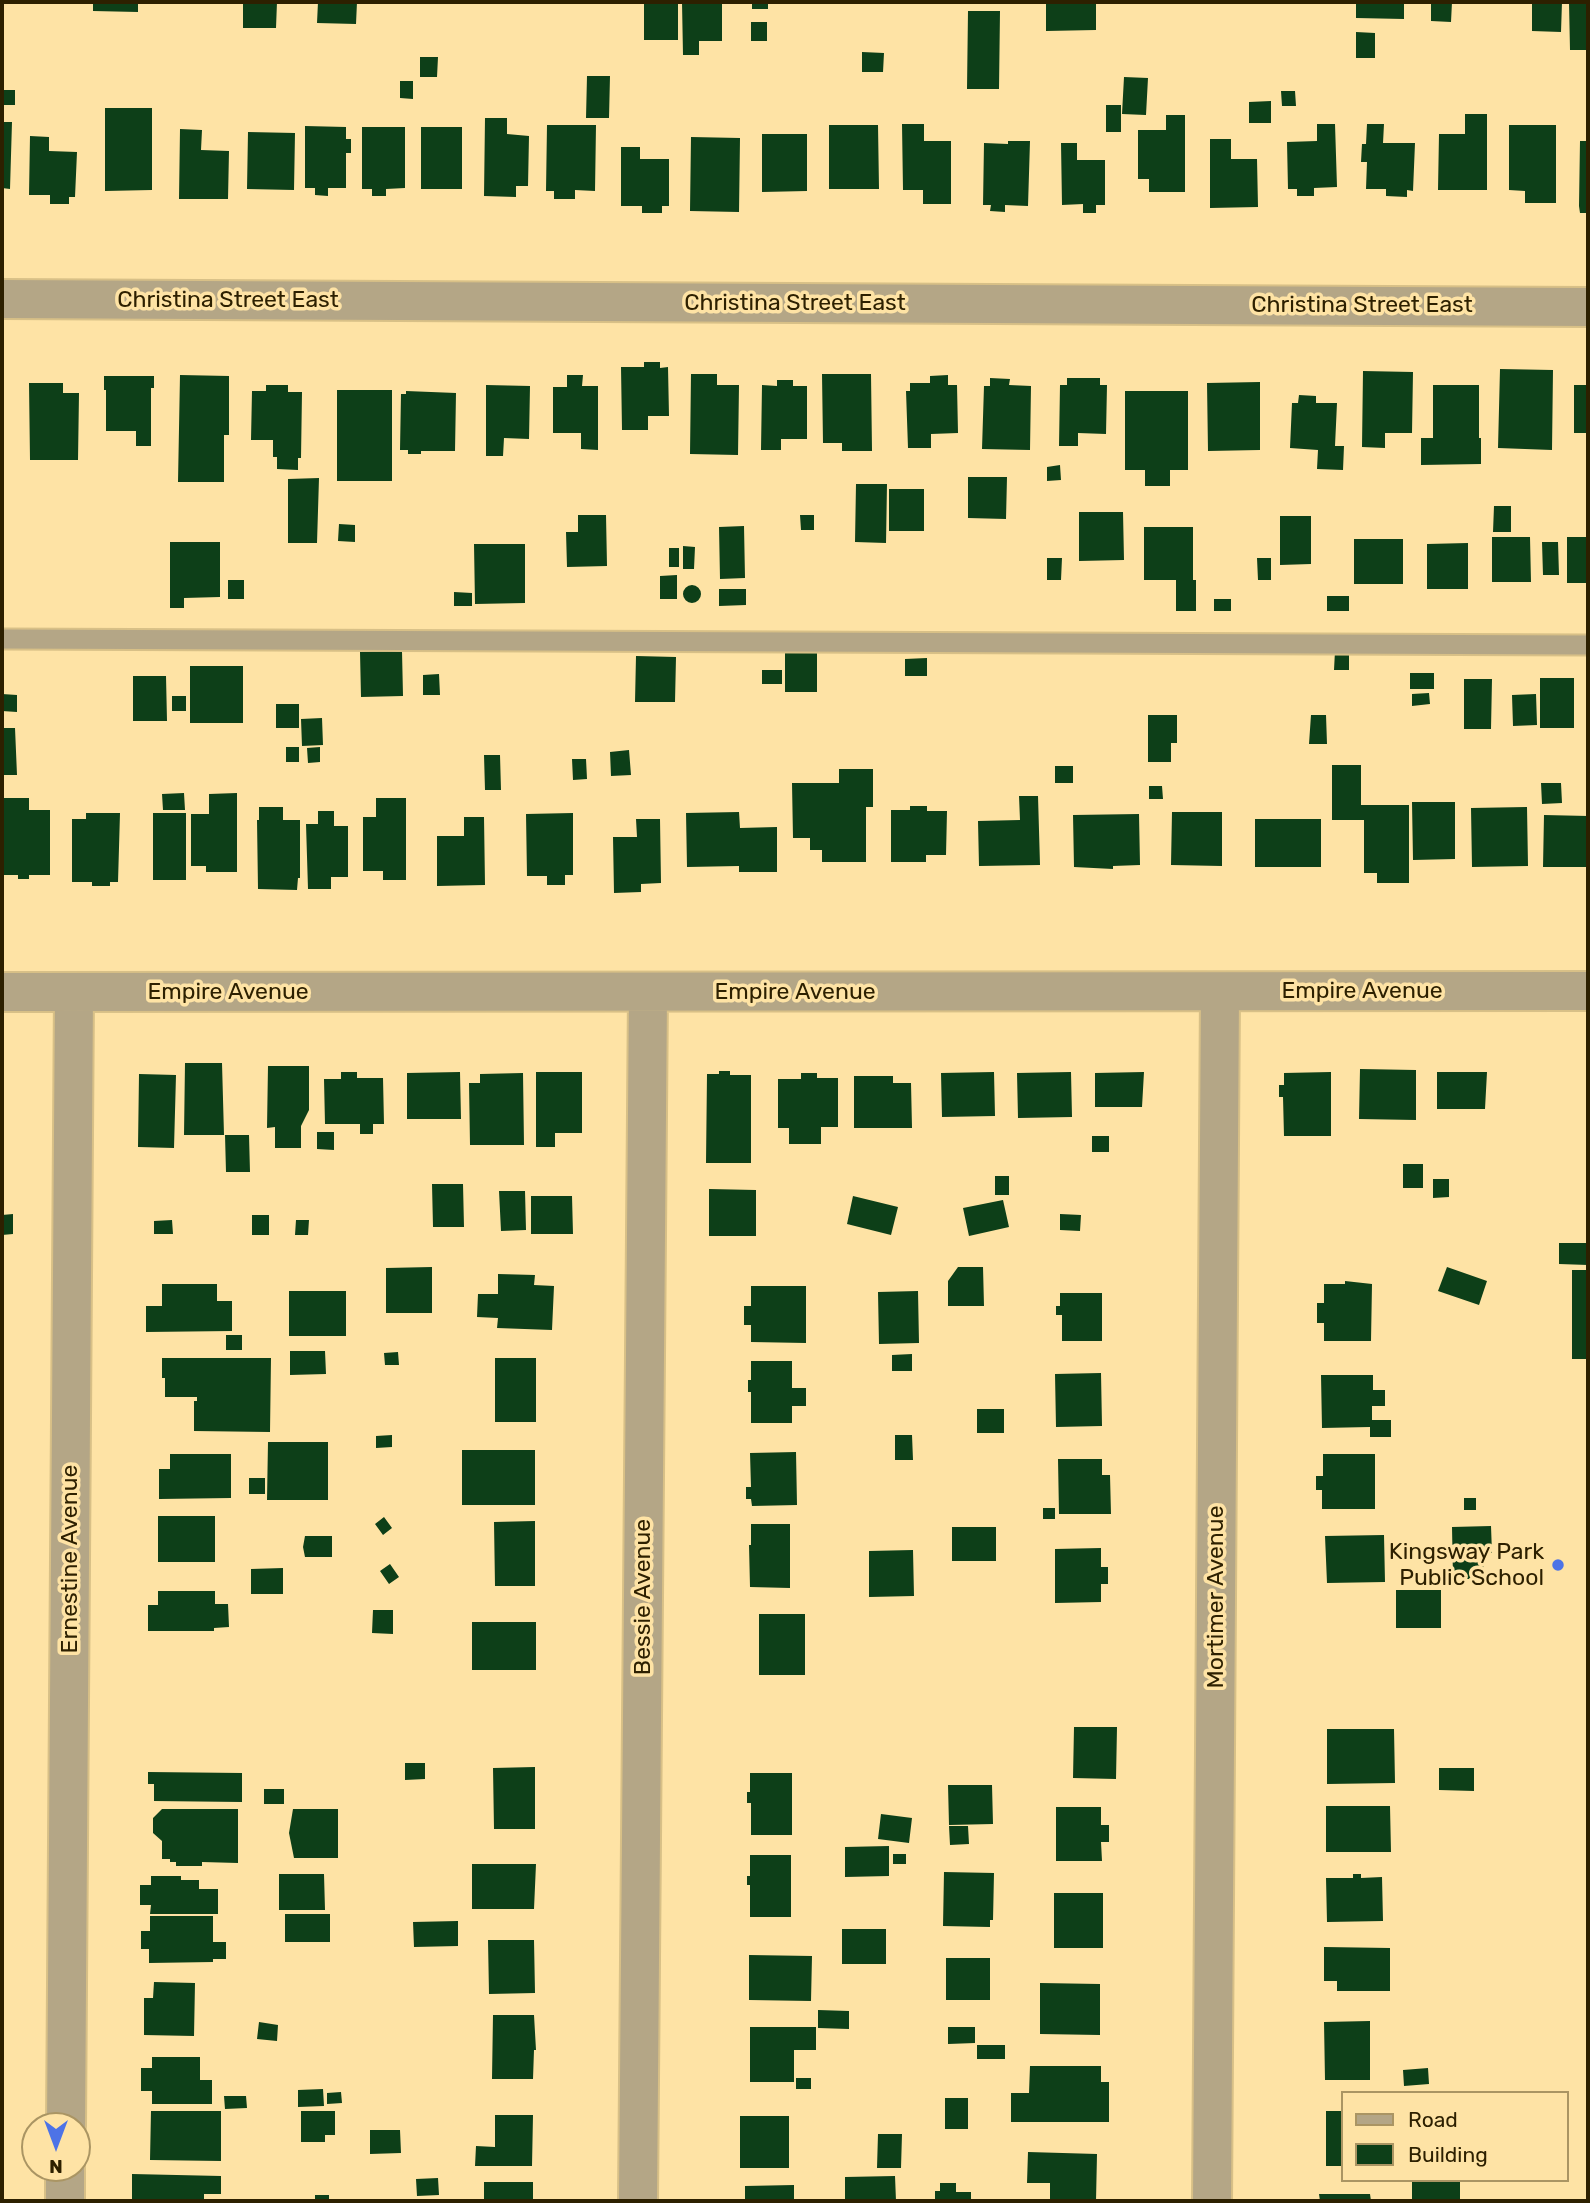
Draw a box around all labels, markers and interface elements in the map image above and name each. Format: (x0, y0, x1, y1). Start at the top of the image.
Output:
street label: Christina Street East (117, 286, 339, 314)
street label: Christina Street East (684, 289, 906, 317)
street label: Christina Street East (1251, 291, 1473, 319)
street label: Empire Avenue (1281, 977, 1443, 1005)
street label: Empire Avenue (147, 978, 309, 1006)
street label: Empire Avenue (714, 978, 876, 1006)
street label: Ernestine Avenue (56, 1465, 84, 1653)
street label: Mortimer Avenue (1202, 1505, 1230, 1689)
street label: Bessie Avenue (629, 1519, 657, 1675)
place label: Kingsway Park Public School (1389, 1538, 1544, 1592)
marker: Kingsway Park Public School (1550, 1557, 1566, 1573)
legend (1342, 2091, 1569, 2182)
text: Road (1408, 2107, 1458, 2132)
north arrow (21, 2112, 91, 2182)
text: Building (1408, 2142, 1488, 2167)
text: N (49, 2155, 63, 2178)

